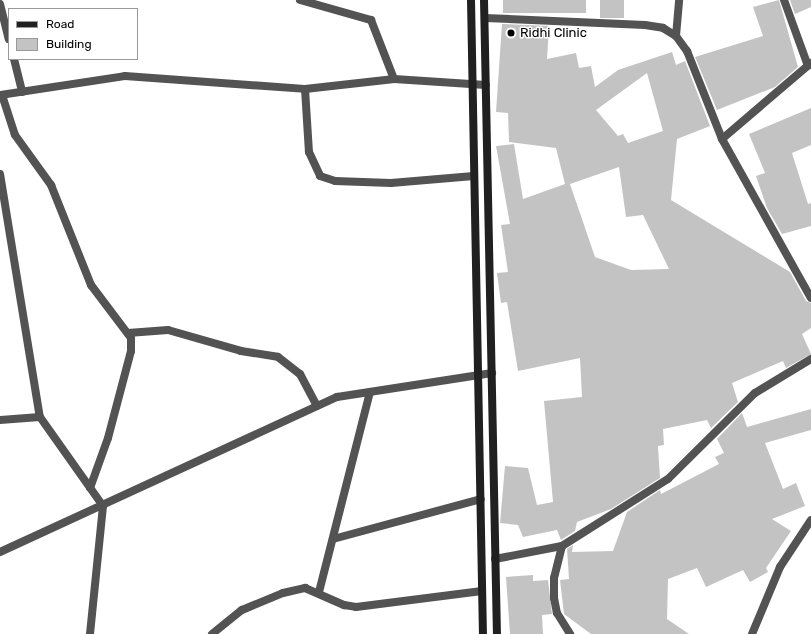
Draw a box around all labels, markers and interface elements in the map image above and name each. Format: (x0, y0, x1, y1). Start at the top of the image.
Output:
legend (8, 8, 138, 60)
text: Road (46, 17, 74, 31)
place label: Ridhi Clinic (520, 25, 587, 41)
marker: Ridhi Clinic (505, 27, 517, 39)
text: Building (46, 37, 92, 51)

